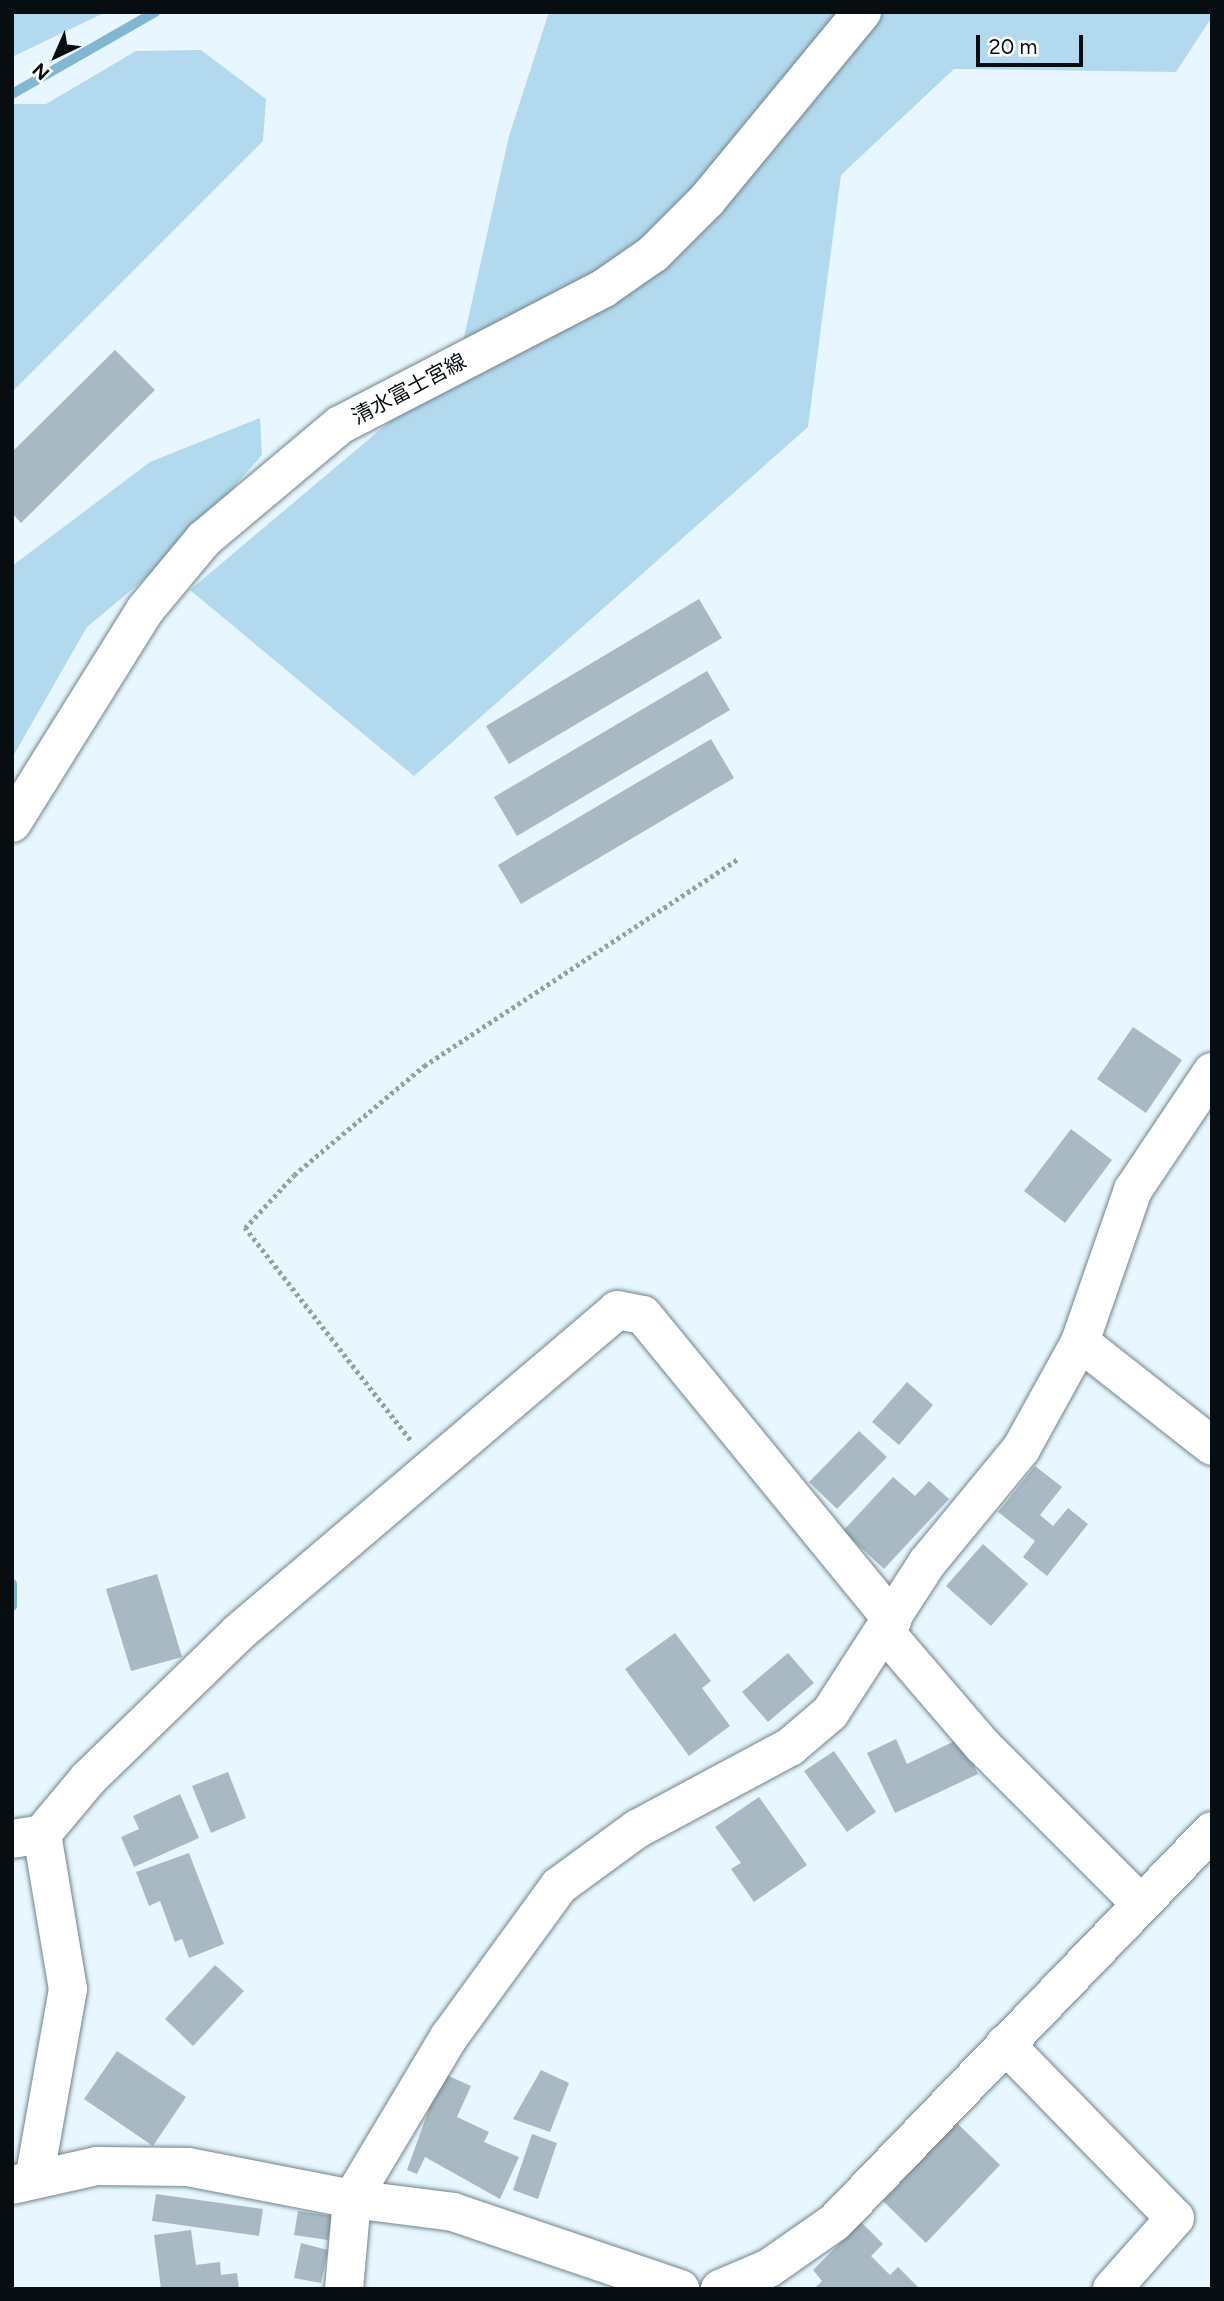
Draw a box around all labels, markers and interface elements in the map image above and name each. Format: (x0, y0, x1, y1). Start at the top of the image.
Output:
north arrow (21, 21, 91, 91)
scale bar (979, 21, 1086, 65)
text: 20 m (989, 34, 1037, 59)
text: N (28, 58, 54, 85)
street label: 清水富士宮線 (347, 348, 471, 430)

